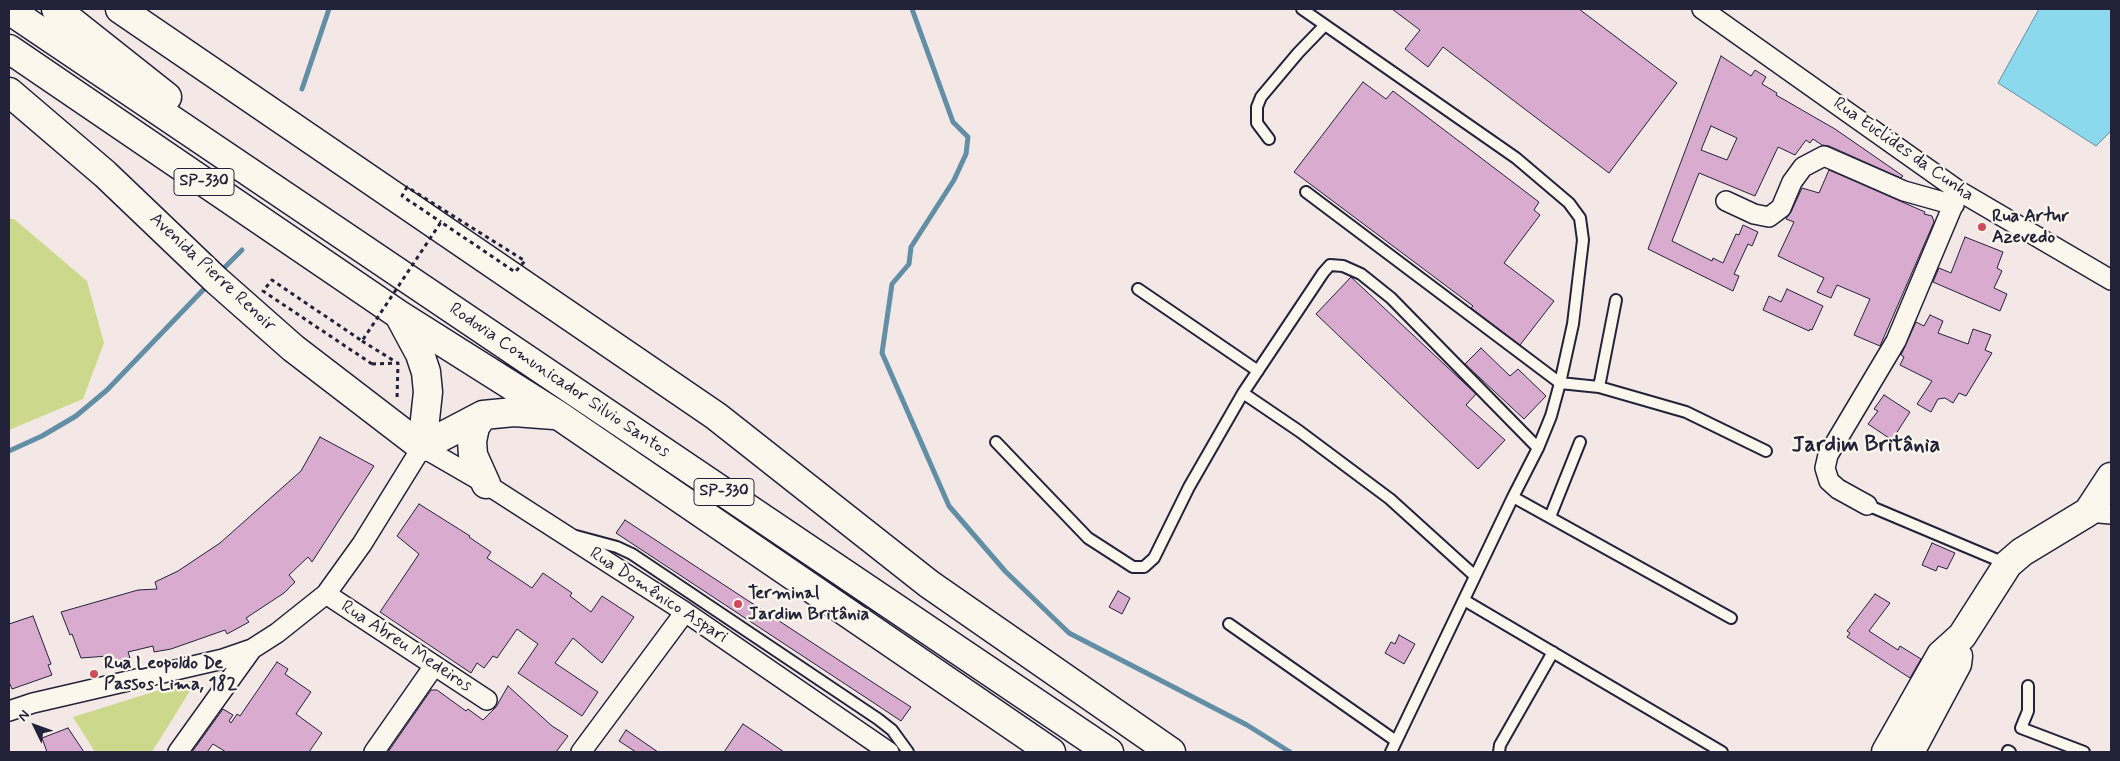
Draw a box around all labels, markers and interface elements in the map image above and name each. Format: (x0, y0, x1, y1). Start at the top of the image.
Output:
street label: Rua Euclides da Cunha (1828, 93, 1978, 207)
road number: SP-330 (174, 168, 234, 196)
place label: Rua Artur Azevedo (1992, 206, 2069, 248)
street label: Avenida Pierre Renoir (144, 209, 280, 337)
marker: Rua Artur Azevedo (1976, 221, 1988, 233)
street label: Rodovia Comunicador Silvio Santos (444, 299, 674, 463)
district label: Jardim Britânia (1792, 433, 1940, 459)
road number: SP-330 (694, 478, 754, 506)
street label: Rua Domênico Aspari (585, 543, 731, 649)
place label: Terminal Jardim Britânia (748, 583, 869, 626)
street label: Rua Abreu Medeiros (337, 597, 475, 697)
marker: Terminal Jardim Britânia (732, 598, 744, 610)
place label: Rua Leopoldo De Passos Lima, 182 (104, 653, 237, 696)
marker: Rua Leopoldo De Passos Lima, 182 (88, 668, 100, 680)
north arrow (10, 701, 60, 751)
text: N (14, 706, 34, 725)

